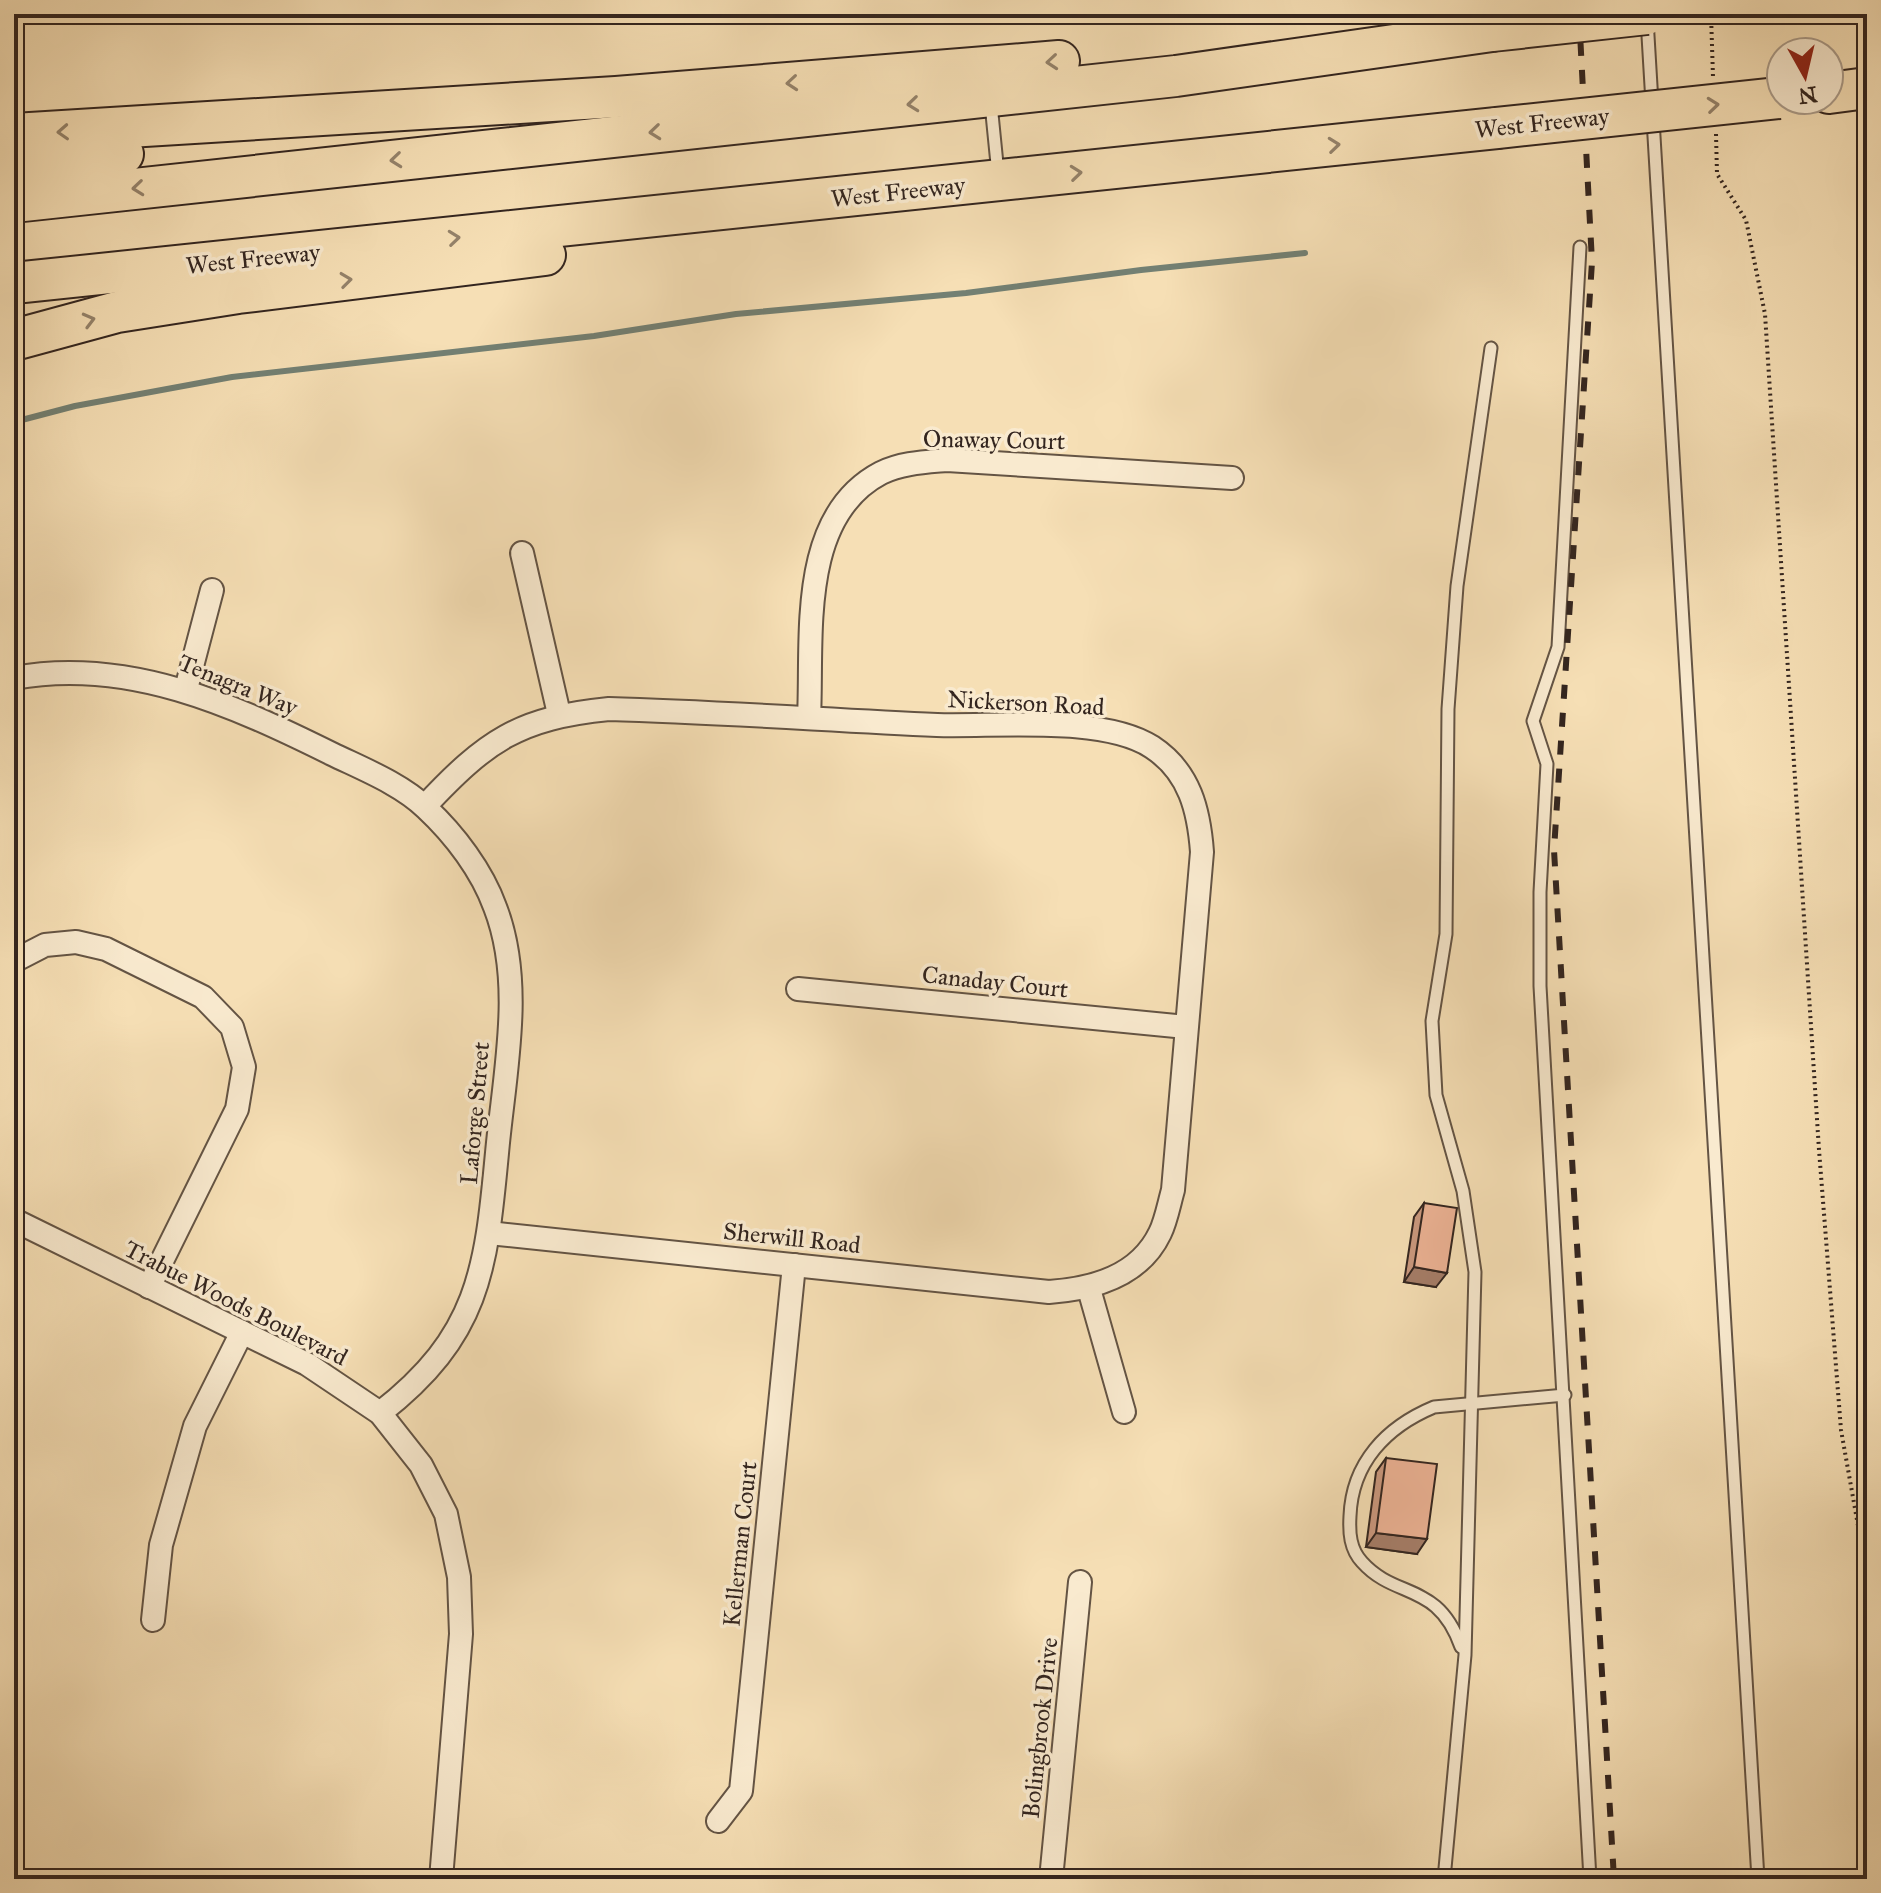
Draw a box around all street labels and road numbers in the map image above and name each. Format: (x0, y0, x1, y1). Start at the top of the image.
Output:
street label: West Freeway (1473, 101, 1611, 145)
street label: West Freeway (829, 170, 967, 214)
street label: West Freeway (184, 237, 322, 281)
street label: Onaway Court (923, 424, 1066, 456)
street label: Tenagra Way (174, 648, 303, 723)
street label: Nickerson Road (947, 684, 1105, 722)
street label: Canaday Court (920, 959, 1070, 1005)
street label: Laforge Street (454, 1040, 496, 1186)
street label: Sherwill Road (722, 1216, 862, 1260)
street label: Trabue Woods Boulevard (119, 1234, 353, 1372)
street label: Kellerman Court (716, 1459, 764, 1628)
street label: Bolingbrook Drive (1016, 1636, 1064, 1820)

